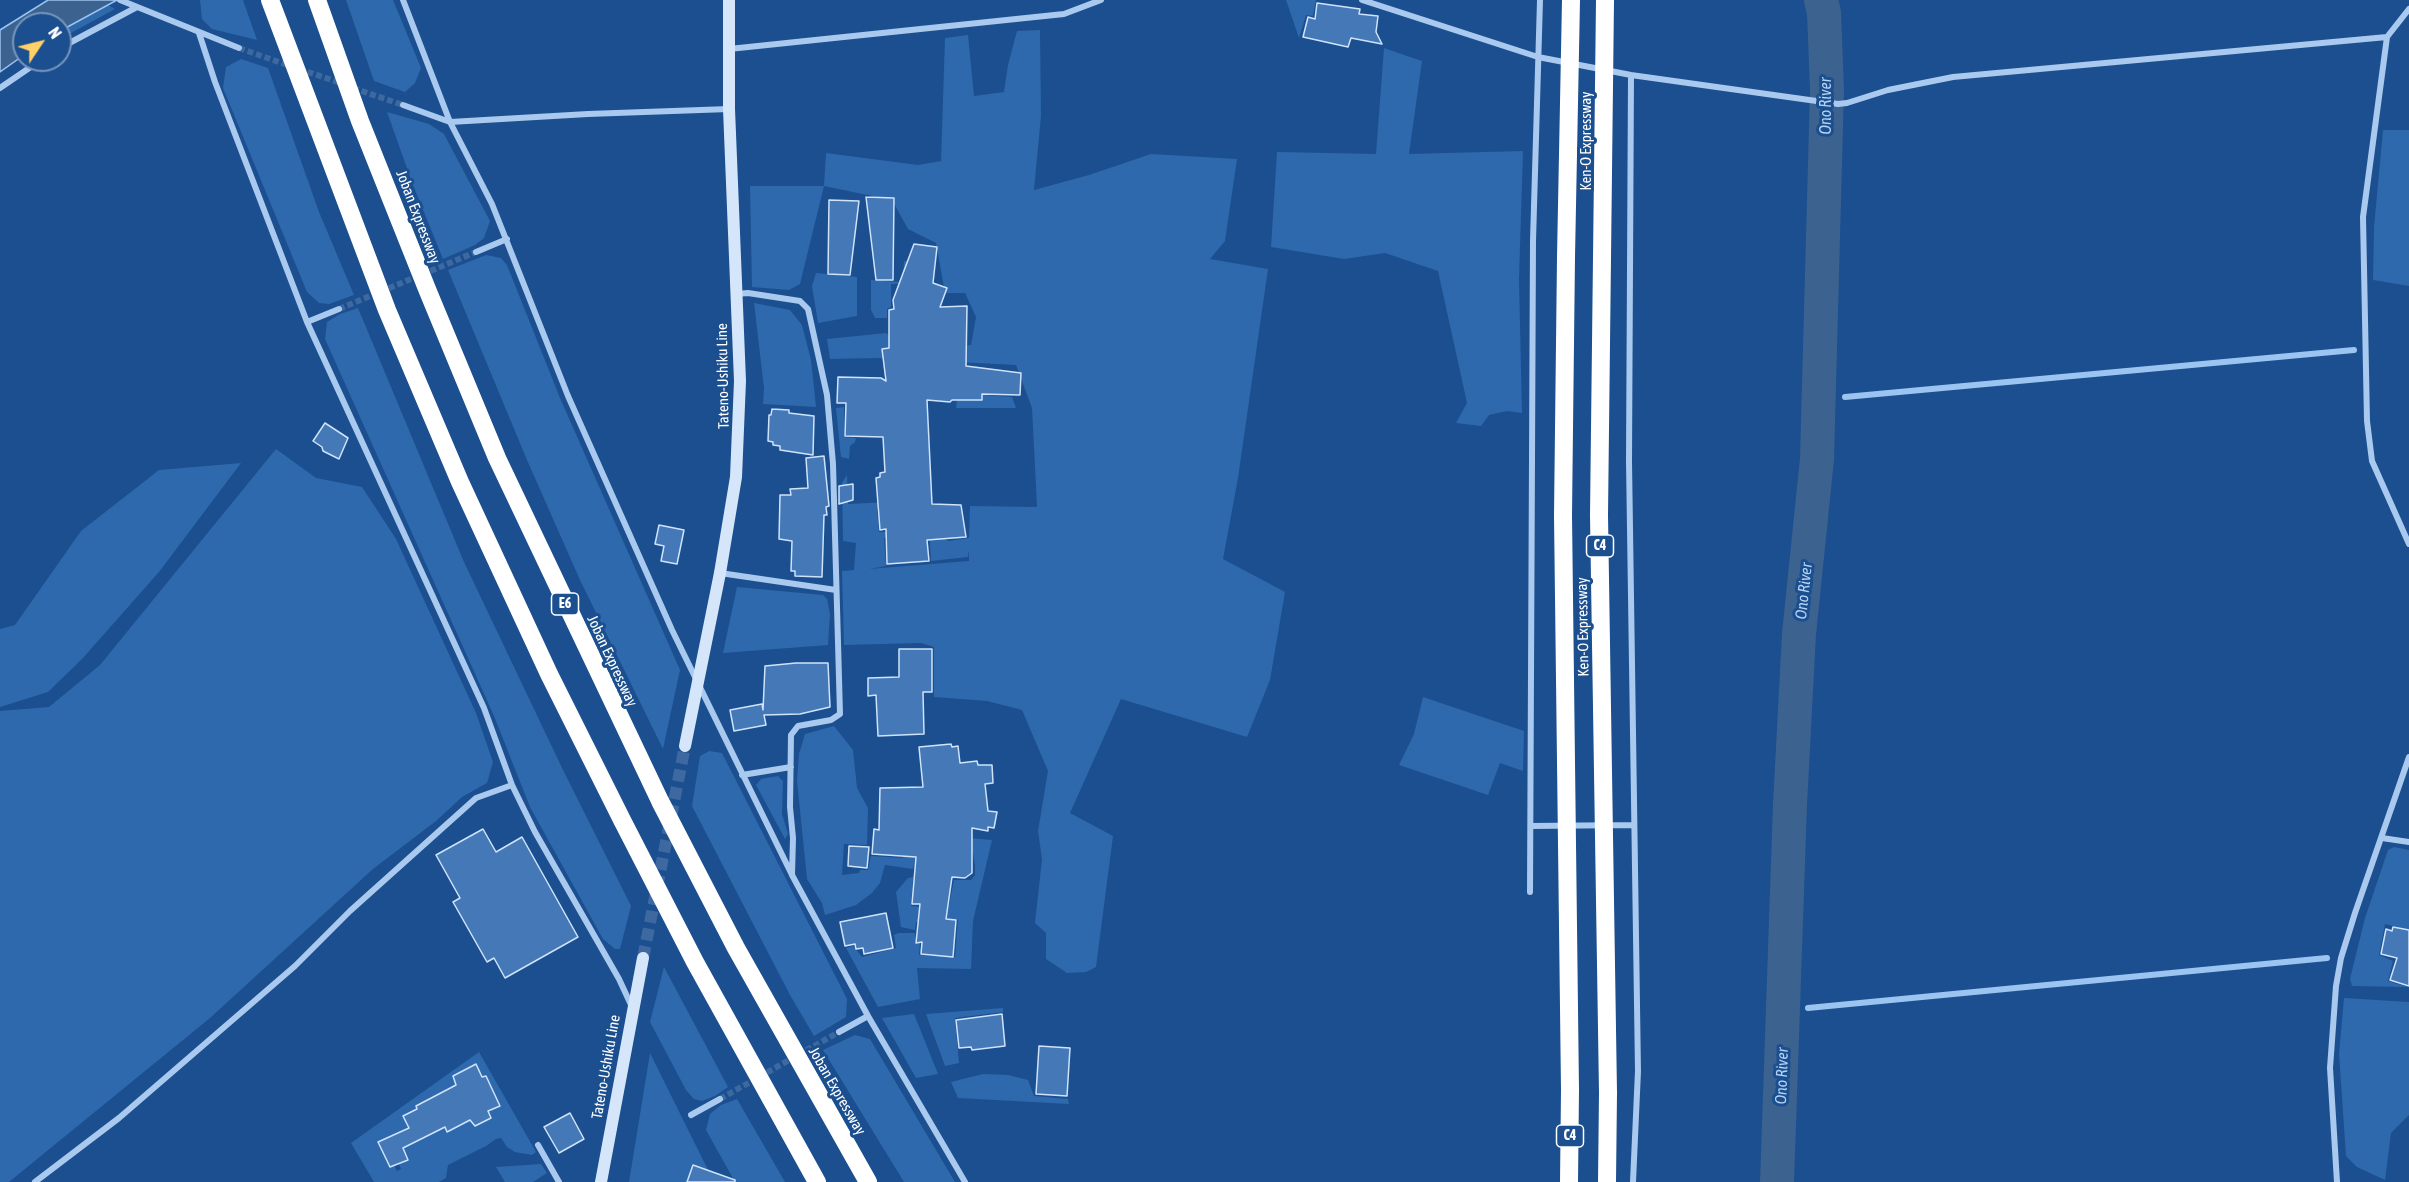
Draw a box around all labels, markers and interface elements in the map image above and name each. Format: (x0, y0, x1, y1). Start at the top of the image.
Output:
north arrow (12, 12, 72, 72)
text: N (45, 24, 65, 42)
water label: Ono River (1816, 78, 1836, 134)
street label: Ken-O Expressway (1577, 91, 1595, 191)
street label: Joban Expressway (392, 168, 444, 266)
street label: Tateno-Ushiku Line (713, 323, 733, 429)
road number: C4 (1586, 535, 1614, 557)
water label: Ono River (1791, 562, 1817, 620)
street label: Ken-O Expressway (1573, 577, 1593, 677)
road number: E6 (552, 593, 578, 615)
street label: Joban Expressway (583, 613, 641, 709)
street label: Tateno-Ushiku Line (588, 1013, 624, 1121)
street label: Joban Expressway (805, 1044, 869, 1138)
water label: Ono River (1771, 1047, 1793, 1105)
road number: C4 (1556, 1125, 1584, 1147)

